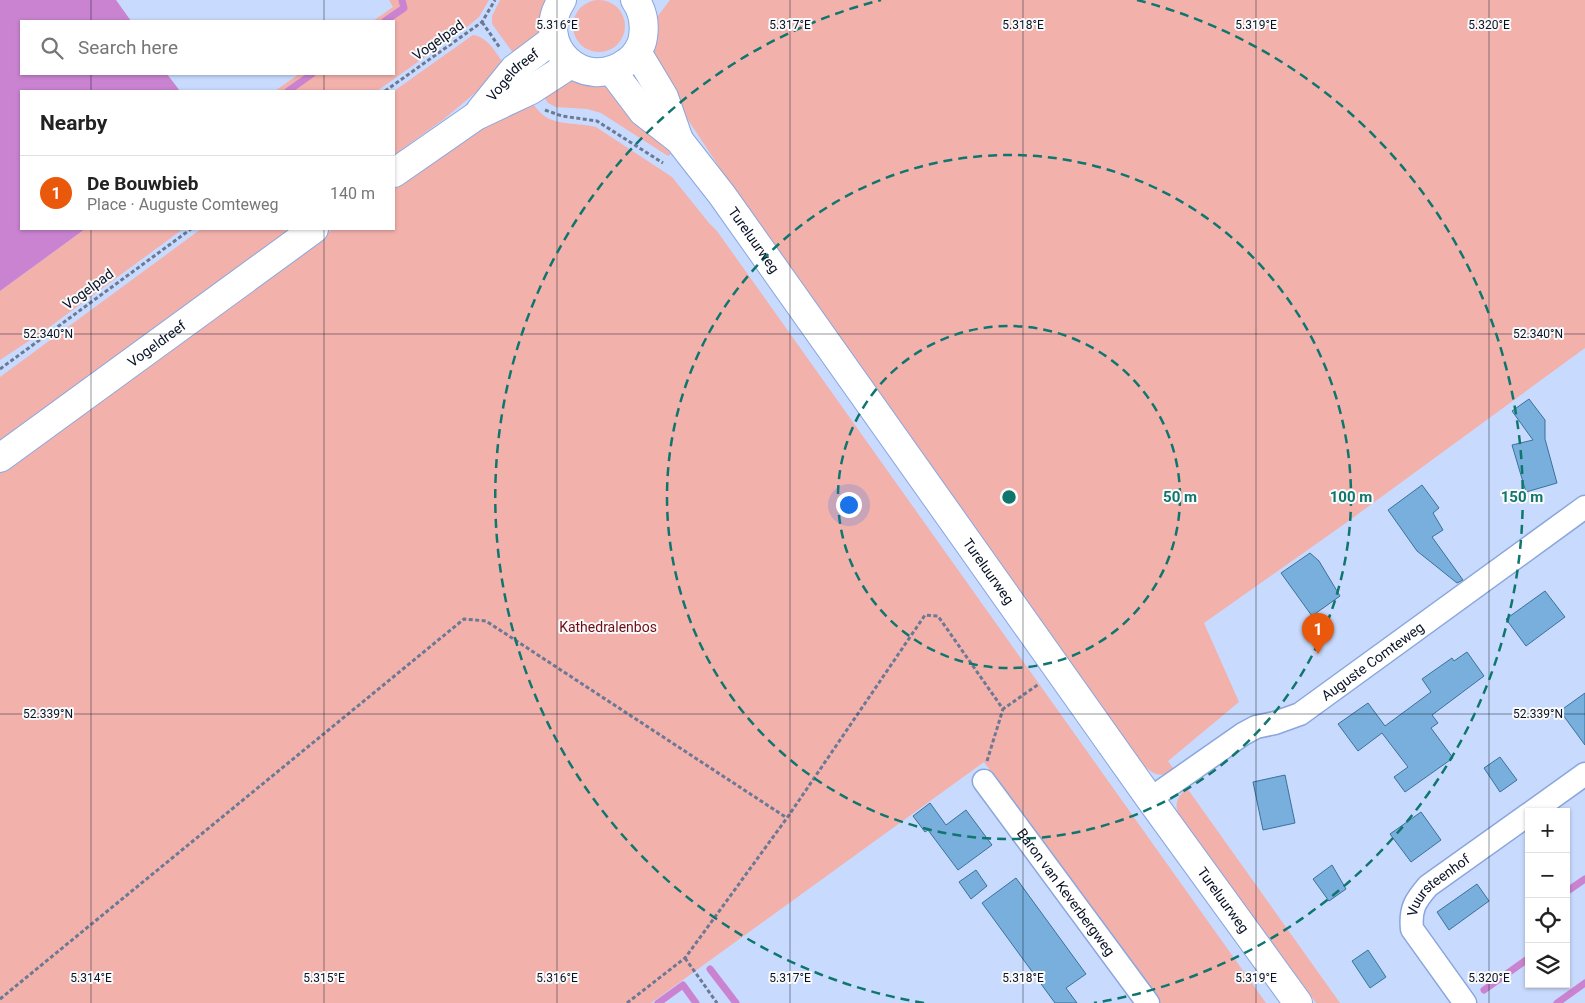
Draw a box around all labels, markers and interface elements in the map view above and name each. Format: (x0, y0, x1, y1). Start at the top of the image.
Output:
street label: Vogelpad (409, 17, 467, 63)
text: 5.316°E (536, 18, 578, 32)
text: 5.317°E (769, 18, 811, 32)
text: 5.318°E (1002, 18, 1044, 32)
text: 5.319°E (1235, 18, 1277, 32)
text: 5.320°E (1468, 18, 1510, 32)
search box (20, 20, 395, 75)
icon: search (38, 34, 66, 62)
text: Search here (78, 36, 178, 59)
street label: Vogeldreef (483, 45, 542, 104)
text: Nearby (40, 111, 107, 135)
text: De Bouwbieb (87, 172, 198, 195)
text: 1 (51, 184, 61, 203)
text: 140 m (330, 184, 375, 203)
text: Place · Auguste Comteweg (87, 195, 278, 214)
street label: Tureluurweg (725, 204, 783, 276)
street label: Vogelpad (60, 265, 116, 313)
street label: Vogeldreef (125, 317, 189, 370)
text: 52.340°N (23, 327, 73, 341)
text: 52.340°N (1513, 327, 1563, 341)
centre of rings (1000, 488, 1018, 506)
text: 50 m (1163, 488, 1197, 506)
text: 100 m (1330, 488, 1372, 506)
text: 150 m (1501, 488, 1543, 506)
your location (836, 492, 862, 518)
street label: Tureluurweg (960, 535, 1017, 607)
pin: 1 (1302, 613, 1334, 654)
park label: Kathedralenbos (559, 619, 657, 635)
street label: Auguste Comteweg (1318, 619, 1427, 704)
text: 52.339°N (23, 707, 73, 721)
text: 52.339°N (1513, 707, 1563, 721)
map controls (1525, 808, 1570, 988)
button: + (1525, 808, 1570, 853)
street label: Baron van Keverbergweg (1014, 825, 1118, 959)
street label: Vuursteenhof (1404, 851, 1473, 918)
button: − (1525, 853, 1570, 898)
street label: Tureluurweg (1194, 864, 1252, 936)
button: locate (1525, 898, 1570, 943)
button: layers (1525, 943, 1570, 988)
text: 5.314°E (70, 971, 112, 985)
text: 5.315°E (303, 971, 345, 985)
text: 5.316°E (536, 971, 578, 985)
text: 5.317°E (769, 971, 811, 985)
text: 5.318°E (1002, 971, 1044, 985)
text: 5.319°E (1235, 971, 1277, 985)
text: 5.320°E (1468, 971, 1510, 985)

